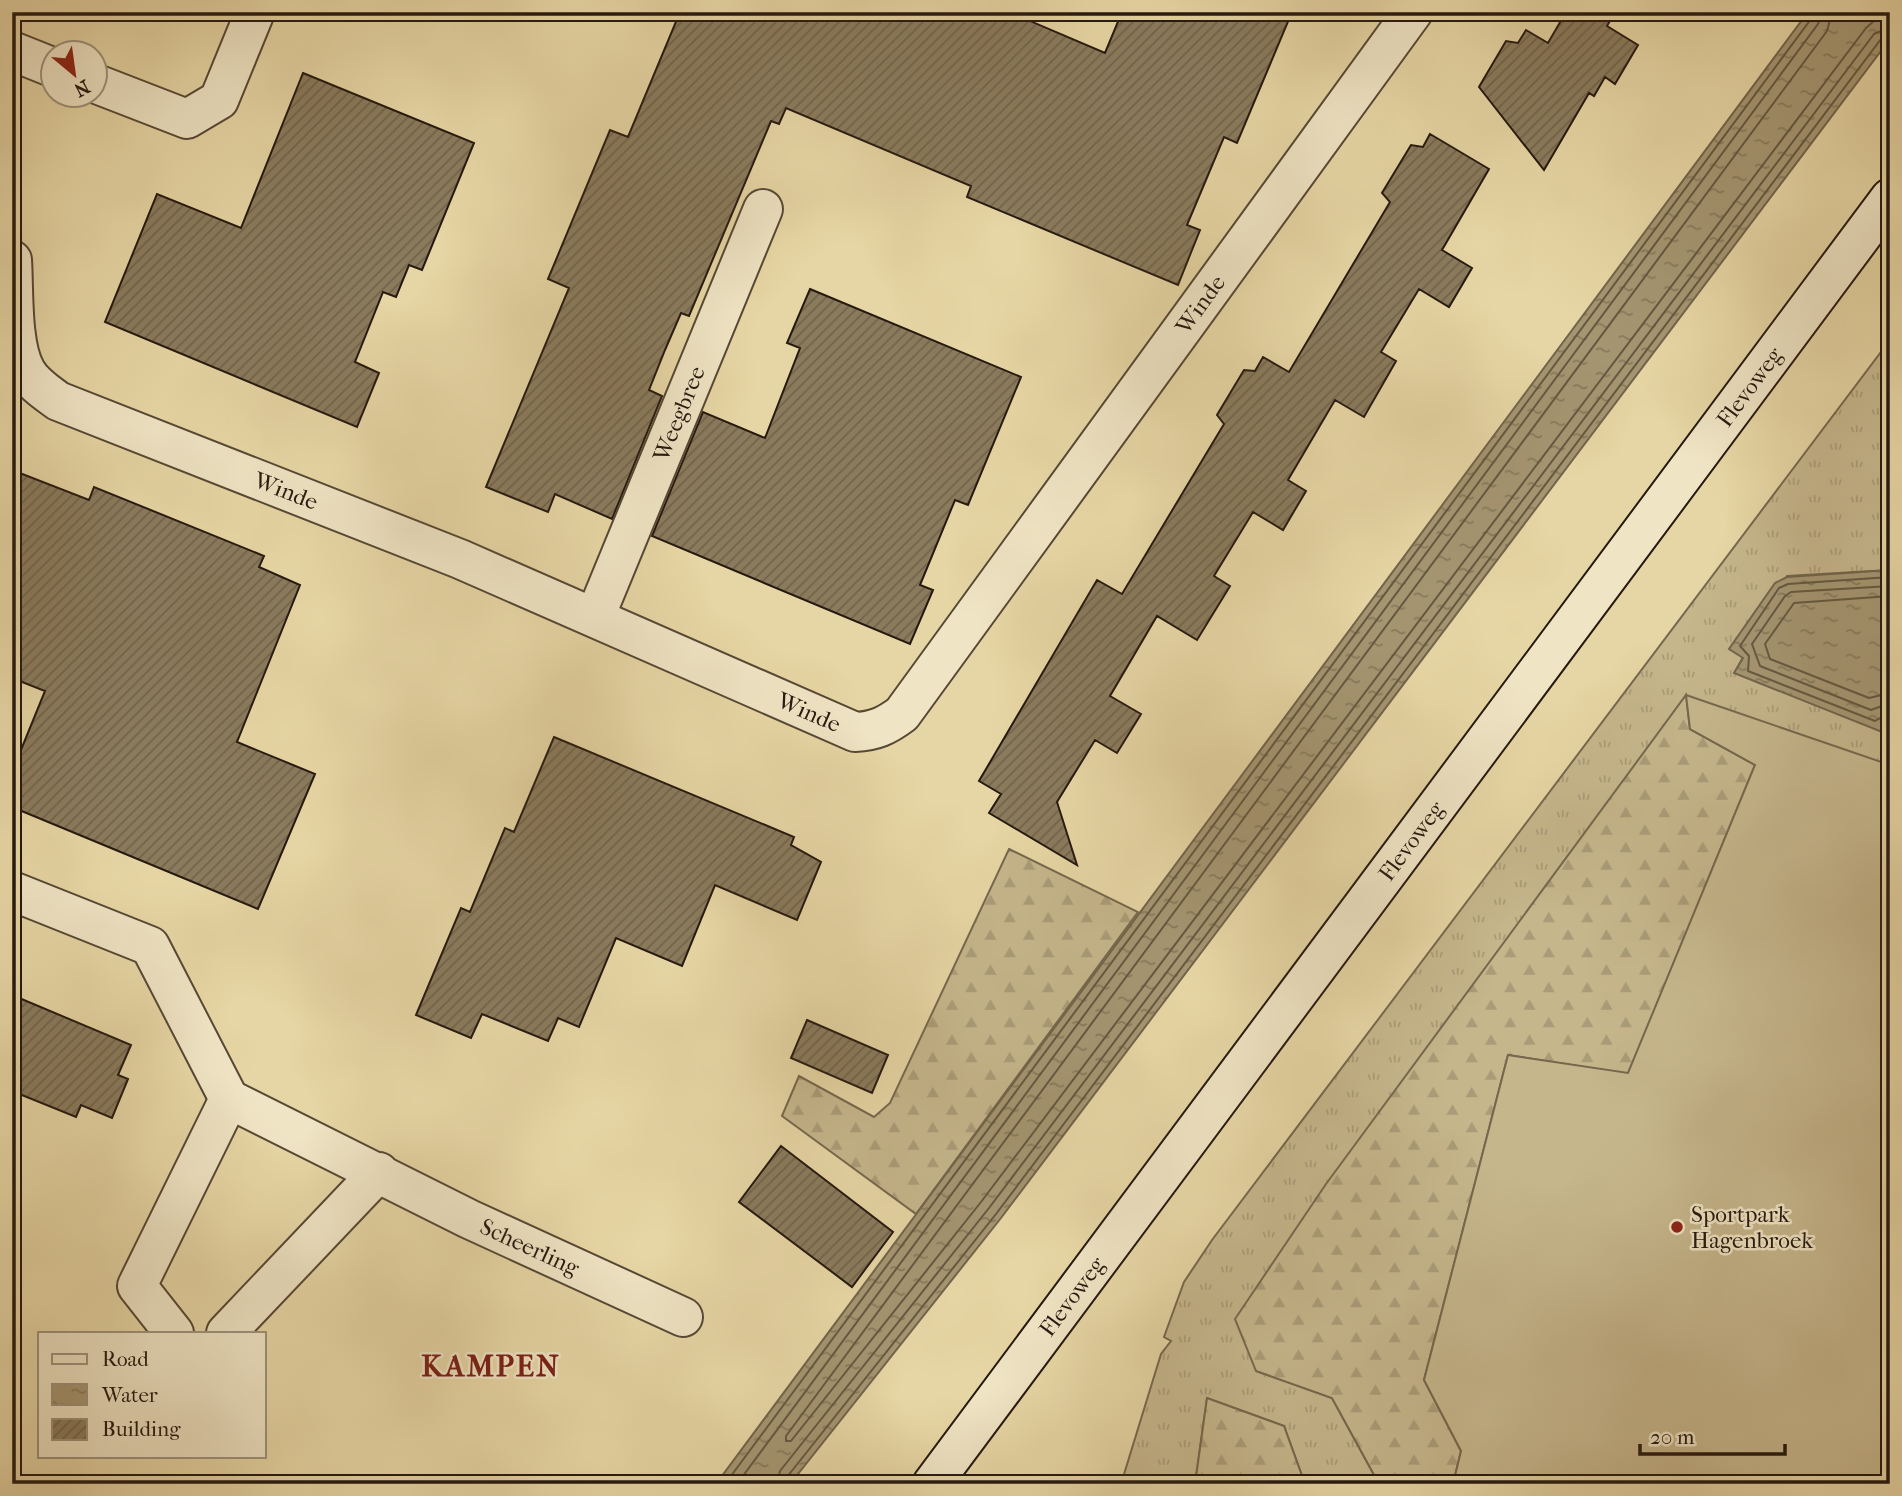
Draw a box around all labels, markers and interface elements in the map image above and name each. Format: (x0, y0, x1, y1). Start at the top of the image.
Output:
north arrow (38, 38, 108, 108)
text: N (70, 75, 93, 101)
street label: Winde (1169, 270, 1231, 340)
street label: Flevoweg (1711, 341, 1788, 432)
street label: Weegbree (647, 362, 710, 466)
street label: Winde (249, 466, 322, 515)
street label: Winde (772, 686, 845, 738)
street label: Flevoweg (1373, 795, 1450, 886)
place label: Sportpark Hagenbroek (1691, 1201, 1814, 1254)
street label: Scheerling (476, 1213, 584, 1281)
marker: Sportpark Hagenbroek (1669, 1219, 1685, 1235)
street label: Flevoweg (1033, 1251, 1111, 1341)
legend (38, 1332, 266, 1458)
text: Road (102, 1347, 149, 1371)
district label: KAMPEN (421, 1349, 561, 1384)
text: Water (101, 1383, 158, 1407)
scale bar (1640, 1412, 1785, 1456)
text: Building (102, 1417, 181, 1441)
text: 20 m (1650, 1425, 1695, 1449)

